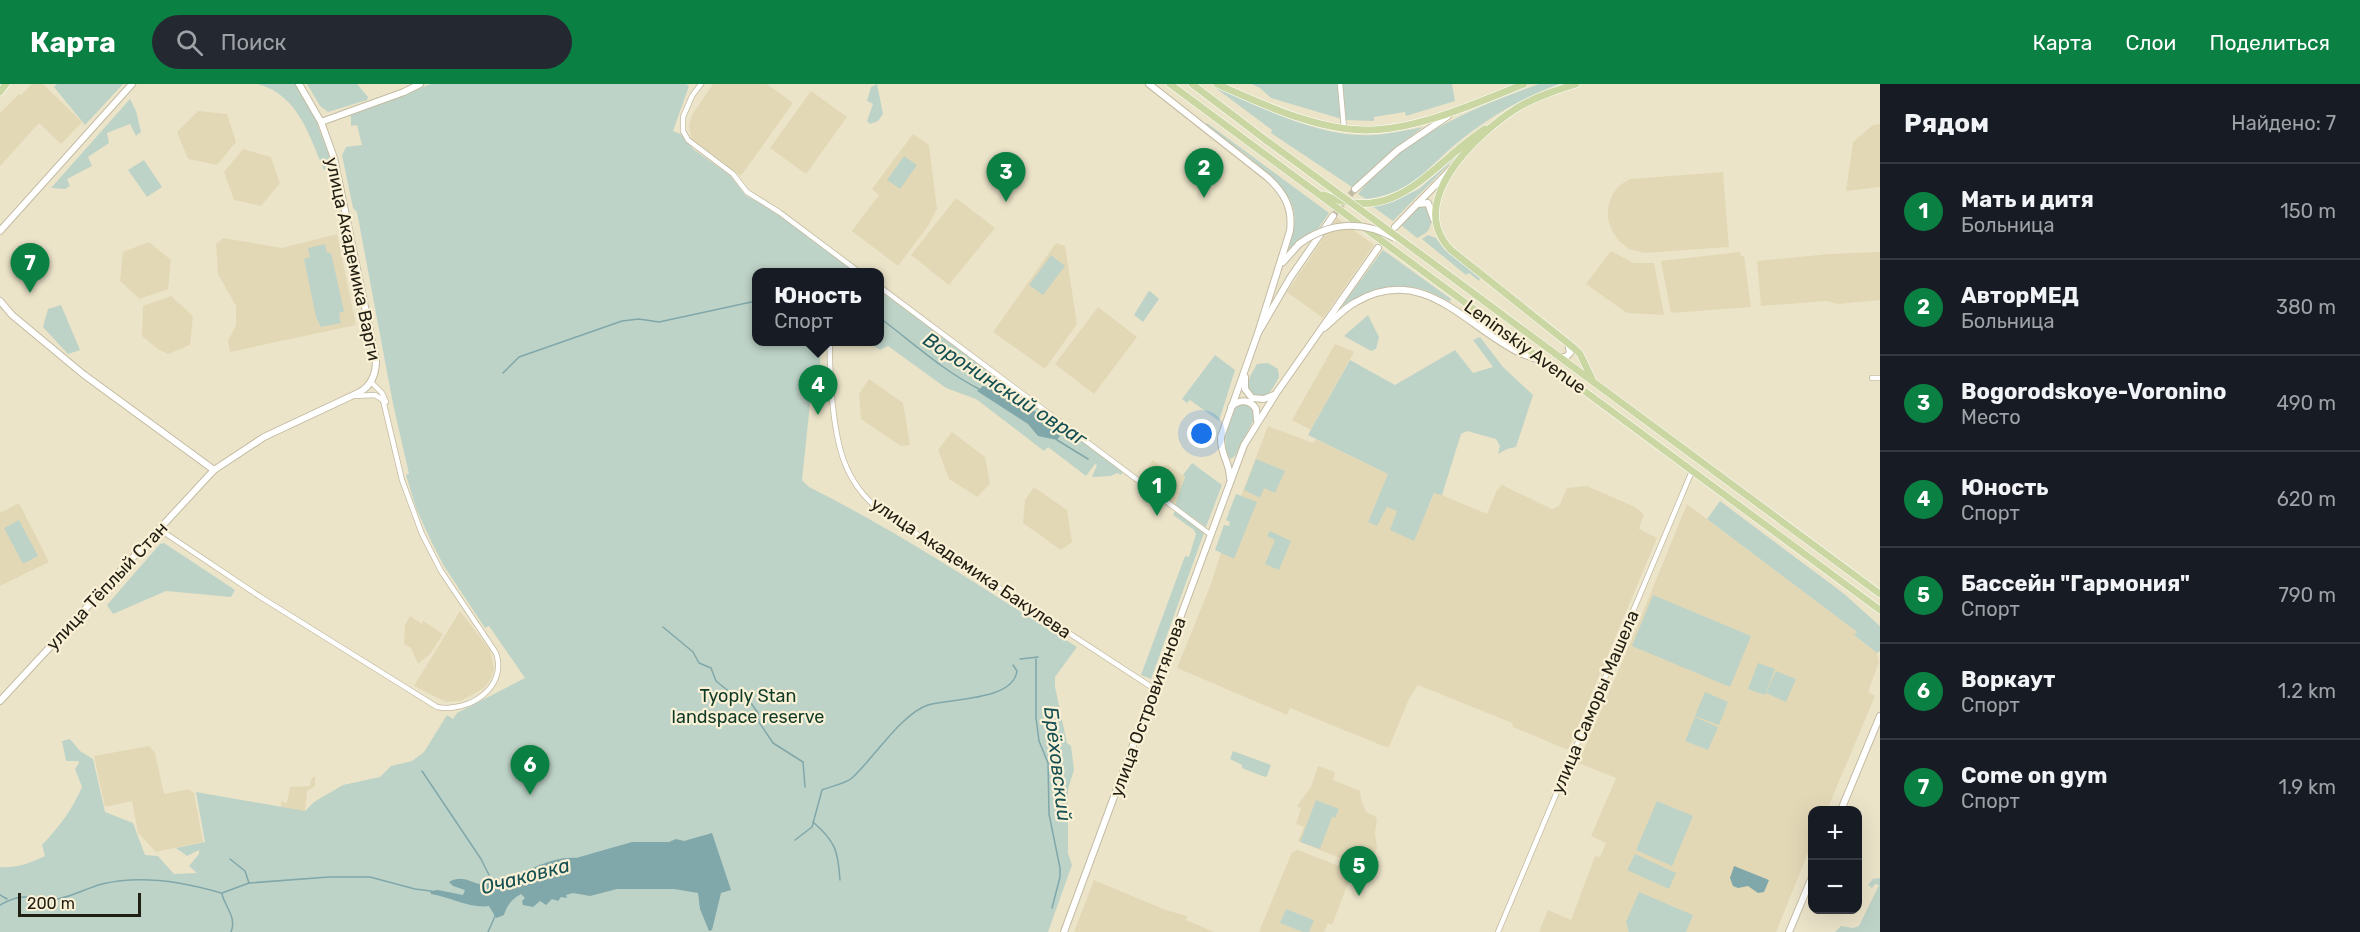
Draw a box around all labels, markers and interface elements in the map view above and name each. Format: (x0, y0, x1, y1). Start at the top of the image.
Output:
search box (152, 15, 572, 69)
text: Карта (30, 26, 116, 59)
icon: search (173, 26, 206, 59)
text: Поиск (221, 29, 286, 56)
text: Карта (2032, 30, 2092, 55)
text: Слои (2125, 30, 2176, 55)
text: Поделиться (2209, 30, 2330, 55)
text: Рядом (1904, 108, 1989, 139)
text: Найдено: 7 (2231, 111, 2336, 135)
pin: 2 (1184, 148, 1224, 198)
pin: 3 (986, 152, 1026, 202)
street label: улица Академика Варги (321, 155, 385, 363)
text: Мать и дитя (1961, 186, 2094, 213)
text: 1 (1919, 199, 1928, 223)
text: 150 m (2280, 199, 2336, 223)
text: Больница (1961, 213, 2054, 237)
pin: 7 (10, 244, 50, 293)
popup (752, 268, 884, 346)
text: Юность (774, 282, 862, 309)
text: АвторМЕД (1961, 282, 2079, 309)
street label: Leninskiy Avenue (1460, 295, 1590, 399)
text: 2 (1917, 295, 1930, 319)
text: 380 m (2276, 295, 2336, 319)
text: Спорт (774, 309, 833, 333)
text: Больница (1961, 309, 2054, 333)
water label: Воронинский овраг (919, 327, 1092, 452)
pin: 4 (798, 366, 838, 415)
text: Bogorodskoye-Voronino (1961, 378, 2226, 405)
text: 3 (1917, 391, 1930, 415)
text: 490 m (2277, 391, 2336, 415)
text: Место (1961, 405, 2021, 429)
your location (1187, 419, 1216, 448)
pin: 1 (1138, 466, 1176, 516)
text: Юность (1961, 474, 2049, 501)
text: 4 (1917, 487, 1930, 511)
text: 620 m (2277, 487, 2336, 511)
street label: улица Академика Бакулева (867, 493, 1075, 643)
text: Спорт (1961, 501, 2020, 525)
street label: улица Тёплый Стан (42, 517, 172, 655)
text: Бассейн "Гармония" (1961, 570, 2190, 597)
text: 5 (1917, 583, 1930, 607)
text: 790 m (2279, 583, 2336, 607)
text: Спорт (1961, 597, 2020, 621)
street label: улица Саморы Машела (1546, 607, 1644, 797)
street label: улица Островитянова (1105, 614, 1191, 800)
text: Воркаут (1961, 666, 2055, 693)
text: 6 (1917, 679, 1930, 703)
text: 1.2 km (2278, 679, 2336, 703)
park label: Tyoply Stan landspace reserve (672, 685, 824, 728)
text: Спорт (1961, 693, 2020, 717)
water label: Брёховский (1039, 705, 1077, 823)
pin: 6 (510, 746, 550, 795)
text: Come on gym (1961, 762, 2107, 789)
text: 7 (1918, 775, 1929, 799)
text: 1.9 km (2278, 775, 2336, 799)
text: Спорт (1961, 789, 2020, 813)
map controls (1808, 806, 1862, 914)
button: + (1808, 806, 1862, 860)
pin: 5 (1340, 846, 1378, 896)
water label: Очаковка (478, 853, 573, 899)
button: − (1808, 860, 1862, 914)
scale bar (18, 890, 141, 918)
text: 200 m (27, 894, 75, 913)

